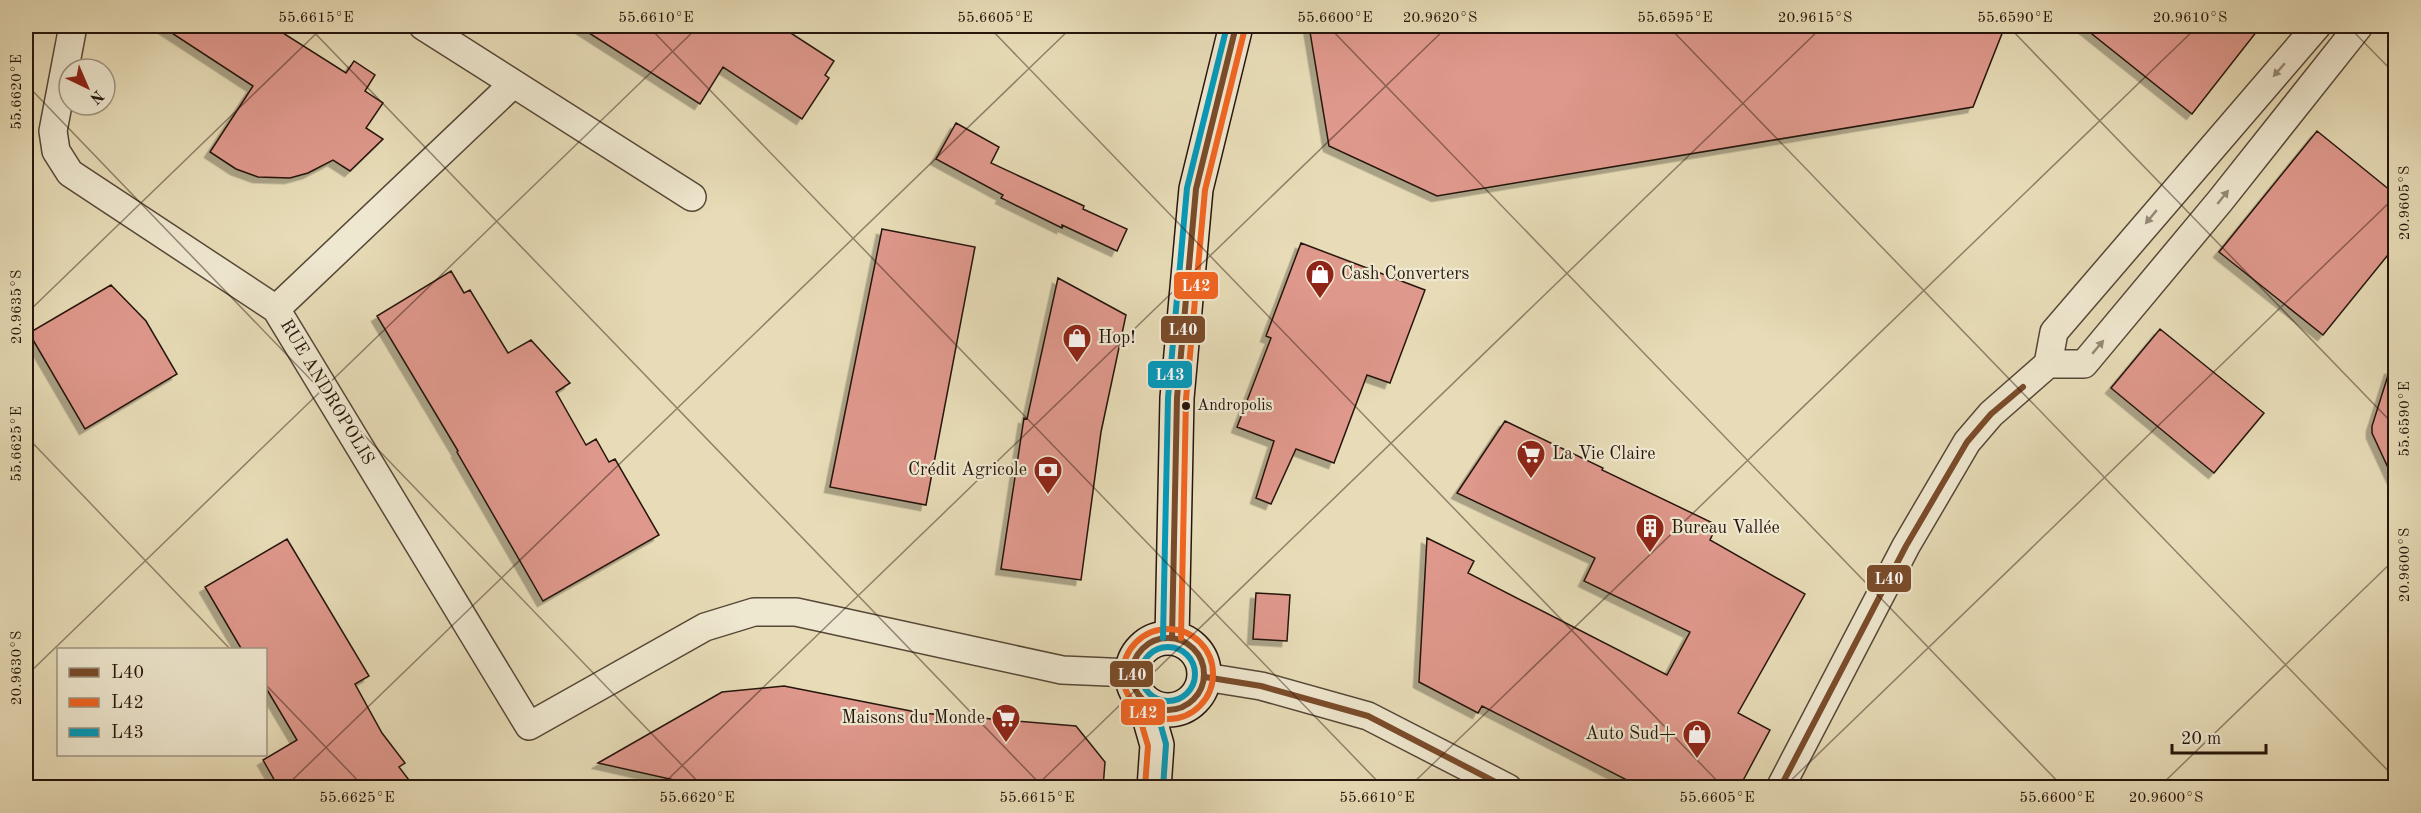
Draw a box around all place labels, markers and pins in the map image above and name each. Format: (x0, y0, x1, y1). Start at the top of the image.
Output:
shop icon: Cash Converters (1304, 258, 1336, 300)
place label: Cash Converters (1341, 265, 1470, 283)
shop icon: Hop! (1061, 322, 1093, 364)
place label: Hop! (1098, 329, 1135, 347)
place label: Andropolis (1197, 398, 1273, 414)
marker: Andropolis (1180, 400, 1192, 412)
supermarket icon: La Vie Claire (1515, 438, 1547, 480)
place label: La Vie Claire (1552, 445, 1656, 463)
bank icon: Crédit Agricole (1032, 454, 1064, 496)
place label: Crédit Agricole (908, 461, 1027, 479)
building icon: Bureau Vallée (1634, 512, 1666, 554)
place label: Bureau Vallée (1671, 519, 1780, 537)
supermarket icon: Maisons du Monde (990, 702, 1022, 744)
place label: Maisons du Monde (841, 709, 985, 727)
shop icon: Auto Sud+ (1681, 718, 1713, 760)
place label: Auto Sud+ (1585, 725, 1676, 743)

